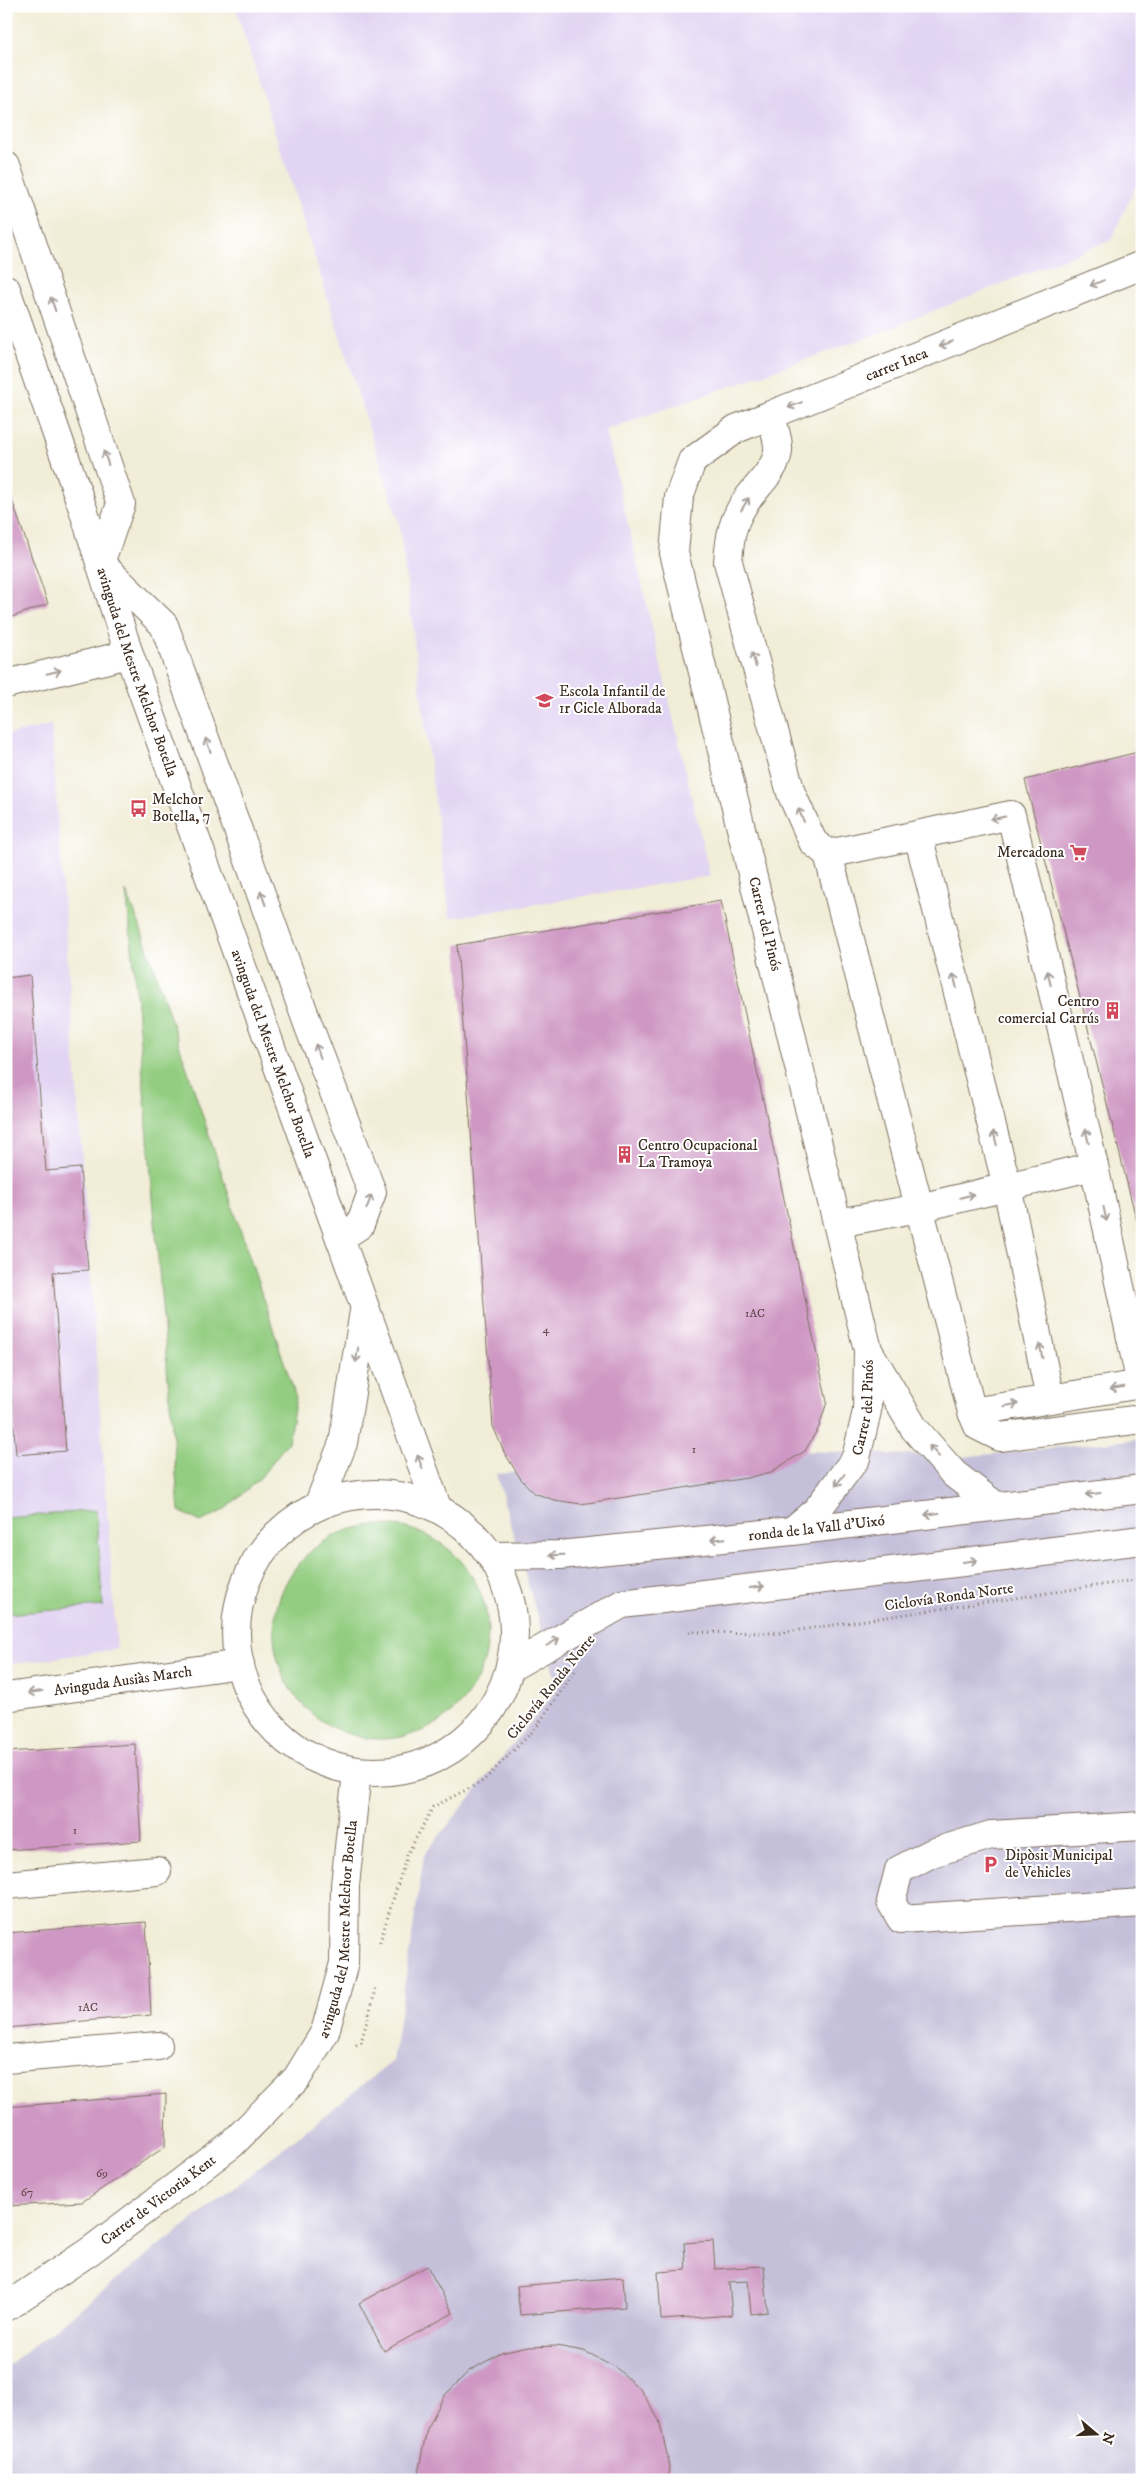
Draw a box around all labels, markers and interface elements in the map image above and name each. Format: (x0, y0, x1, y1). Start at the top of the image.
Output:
one-way arrow (1089, 279, 1105, 288)
one-way arrow (48, 297, 57, 312)
one-way arrow (939, 340, 954, 349)
street label: carrer Inca (862, 343, 931, 385)
one-way arrow (788, 401, 803, 410)
one-way arrow (100, 450, 110, 466)
one-way arrow (740, 498, 750, 512)
street label: avinguda del Mestre Melchor Botella (93, 565, 182, 780)
one-way arrow (749, 652, 759, 668)
one-way arrow (45, 667, 61, 676)
place label: Escola Infantil de 1r Cicle Alborada (559, 682, 665, 718)
school or university icon: Escola Infantil de 1r Cicle Alborada (535, 690, 555, 710)
one-way arrow (203, 738, 212, 753)
place label: Melchor Botella, 7 (152, 790, 211, 826)
bus stop icon: Melchor Botella, 7 (128, 798, 148, 818)
one-way arrow (796, 808, 806, 823)
one-way arrow (991, 814, 1007, 823)
supermarket icon: Mercadona (1068, 842, 1088, 862)
place label: Mercadona (997, 843, 1065, 862)
street label: Carrer del Pinós (744, 875, 786, 973)
one-way arrow (258, 891, 267, 906)
street label: avinguda del Mestre Melchor Botella (227, 947, 320, 1161)
one-way arrow (1044, 970, 1053, 986)
one-way arrow (950, 973, 959, 989)
place label: Centro comercial Carrús (998, 992, 1099, 1028)
building icon: Centro comercial Carrús (1103, 1000, 1123, 1020)
one-way arrow (313, 1043, 322, 1059)
one-way arrow (1082, 1128, 1091, 1144)
one-way arrow (990, 1131, 999, 1147)
place label: Centro Ocupacional La Tramoya (638, 1136, 758, 1172)
building icon: Centro Ocupacional La Tramoya (614, 1144, 634, 1164)
one-way arrow (958, 1191, 974, 1200)
one-way arrow (365, 1195, 374, 1211)
one-way arrow (1100, 1206, 1110, 1222)
house number: 1AC (745, 1306, 765, 1321)
house number: 4 (543, 1322, 551, 1337)
one-way arrow (1035, 1344, 1045, 1360)
one-way arrow (352, 1347, 362, 1363)
street label: Carrer del Pinós (847, 1359, 877, 1457)
one-way arrow (1110, 1383, 1126, 1393)
one-way arrow (1003, 1400, 1019, 1410)
house number: 1 (692, 1442, 696, 1457)
one-way arrow (928, 1445, 939, 1458)
one-way arrow (414, 1455, 424, 1470)
one-way arrow (834, 1473, 845, 1486)
one-way arrow (1086, 1490, 1102, 1500)
one-way arrow (924, 1509, 940, 1519)
street label: ronda de la Vall d'Uixó (747, 1510, 886, 1545)
one-way arrow (711, 1534, 727, 1543)
one-way arrow (549, 1550, 566, 1560)
one-way arrow (962, 1556, 978, 1566)
street label: Ciclovía Ronda Norte (883, 1579, 1015, 1615)
one-way arrow (748, 1582, 764, 1592)
street label: Ciclovía Ronda Norte (503, 1631, 599, 1743)
one-way arrow (545, 1637, 559, 1647)
street label: Avinguda Ausiàs March (52, 1661, 193, 1700)
one-way arrow (28, 1688, 44, 1698)
street label: avinguda del Mestre Melchor Botella (314, 1819, 361, 2041)
house number: 1 (73, 1823, 77, 1838)
place label: Dipòsit Municipal de Vehicles (1005, 1846, 1113, 1882)
parking icon: Dipòsit Municipal de Vehicles (981, 1854, 1001, 1874)
house number: 1AC (78, 2000, 98, 2015)
street label: Carrer de Victoria Kent (96, 2150, 220, 2249)
house number: 69 (96, 2166, 108, 2181)
house number: 67 (21, 2185, 33, 2200)
north arrow (1070, 2408, 1120, 2458)
text: N (1097, 2430, 1118, 2447)

